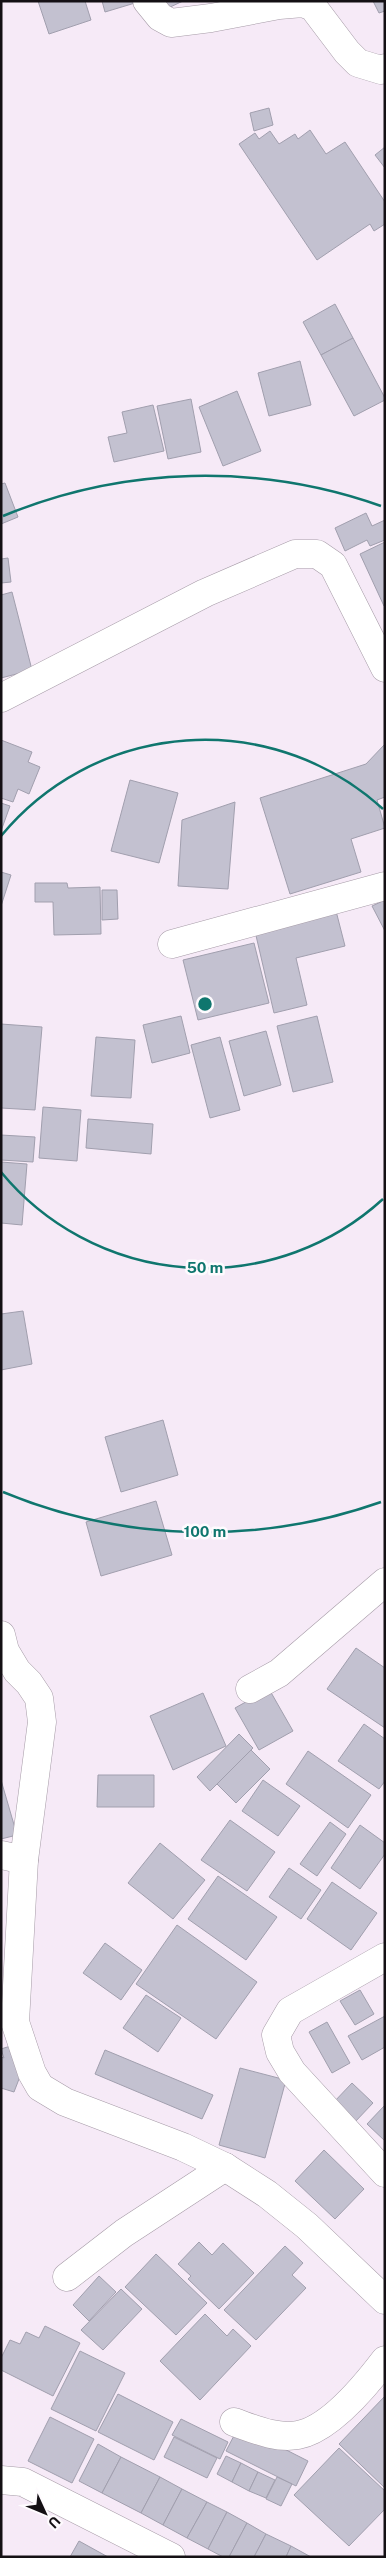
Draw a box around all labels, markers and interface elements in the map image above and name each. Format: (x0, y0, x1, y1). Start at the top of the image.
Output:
centre of rings (196, 995, 214, 1013)
text: 50 m (187, 1259, 223, 1276)
text: 100 m (184, 1523, 226, 1540)
north arrow (20, 2488, 70, 2538)
text: U (45, 2513, 64, 2531)

